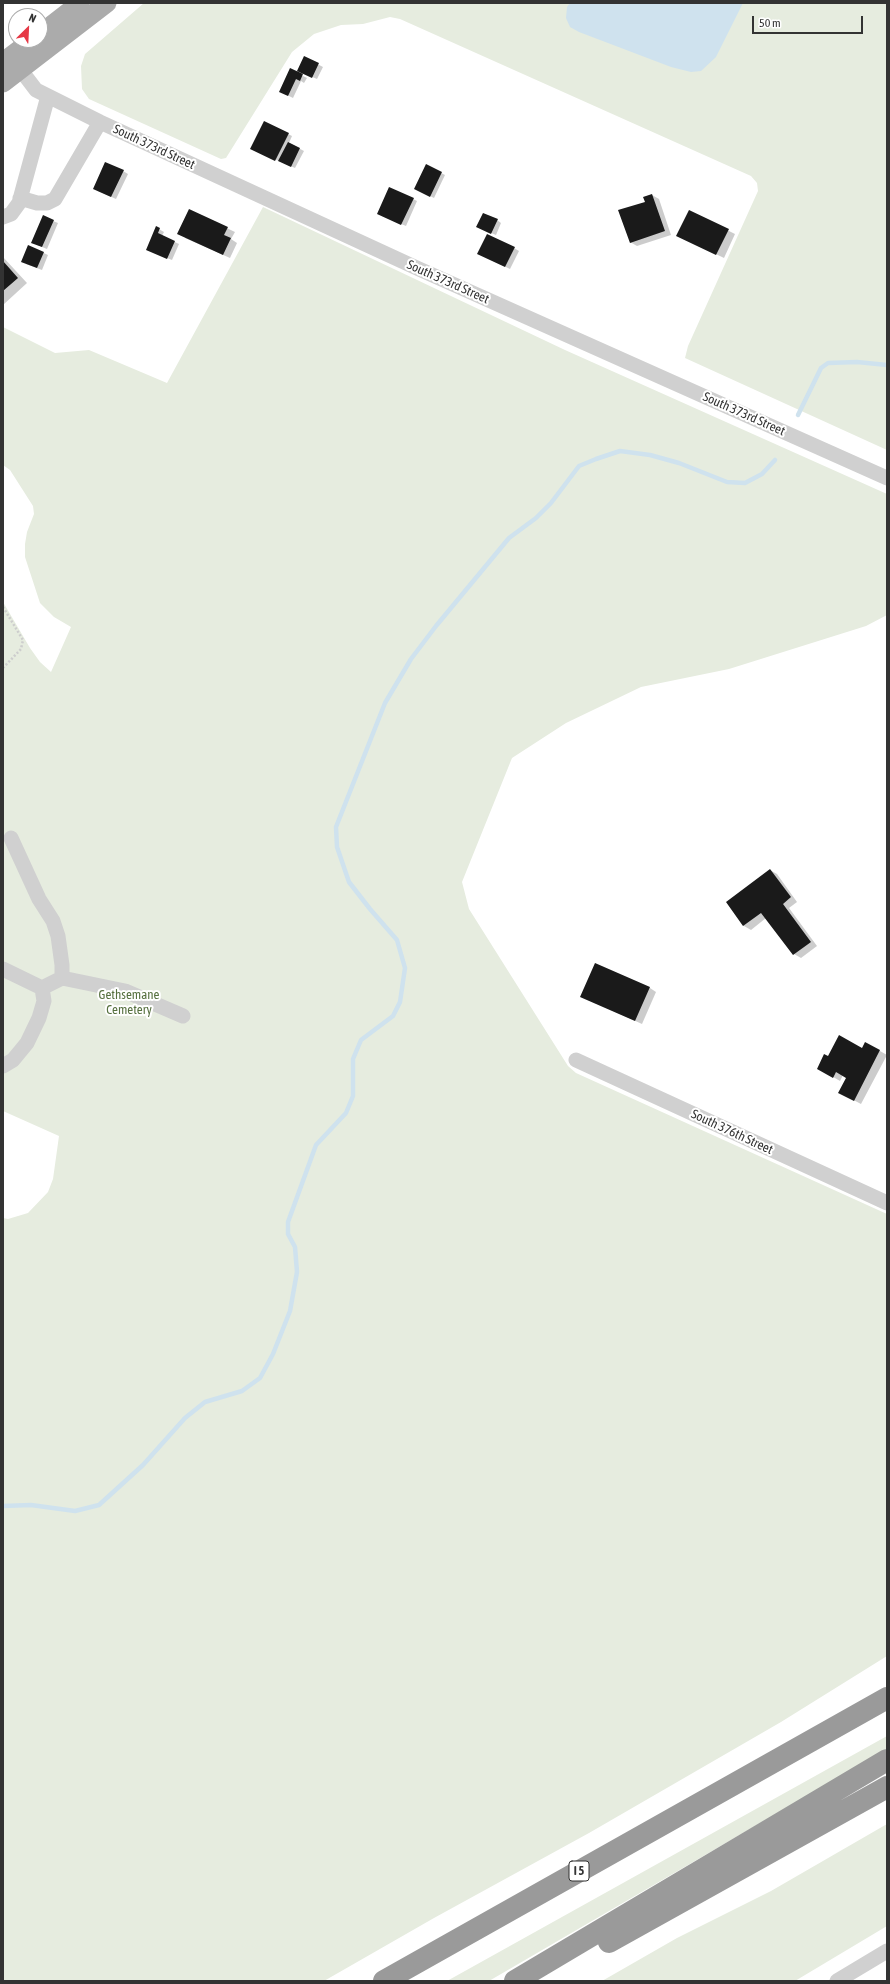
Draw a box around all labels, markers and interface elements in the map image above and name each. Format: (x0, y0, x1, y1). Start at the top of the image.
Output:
north arrow (8, 8, 48, 48)
scale bar (754, 8, 865, 34)
text: N (27, 11, 38, 25)
text: 50 m (759, 16, 781, 30)
street label: South 373rd Street (111, 121, 197, 173)
street label: South 373rd Street (404, 257, 492, 307)
street label: South 373rd Street (700, 389, 788, 439)
park label: Gethsemane Cemetery (99, 987, 159, 1018)
street label: South 376th Street (689, 1106, 775, 1158)
road number: I 5 (569, 1861, 589, 1881)

